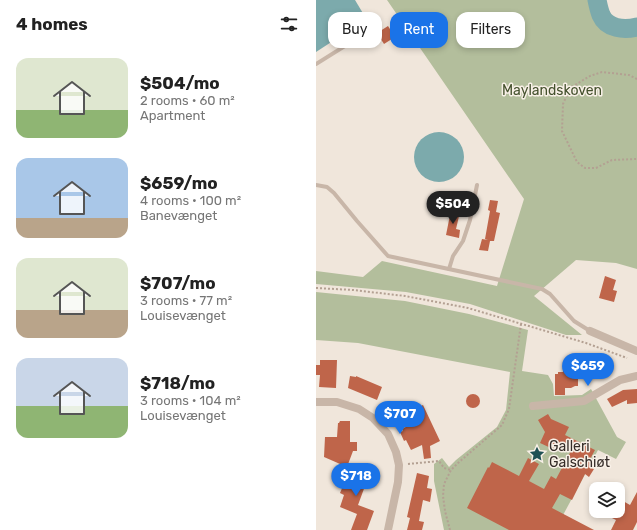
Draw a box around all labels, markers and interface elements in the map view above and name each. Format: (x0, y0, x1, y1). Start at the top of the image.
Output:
chip: Buy (328, 12, 382, 48)
chip: Rent (390, 12, 448, 48)
chip: Filters (456, 12, 525, 48)
icon: filters (278, 13, 300, 35)
text: 4 homes (16, 14, 88, 34)
text: $504/mo (140, 73, 220, 93)
icon: home (48, 74, 96, 122)
park label: Maylandskoven (502, 82, 602, 99)
text: 2 rooms · 60 m² (140, 93, 235, 108)
text: Apartment (140, 108, 205, 123)
text: $659/mo (140, 173, 218, 193)
icon: home (48, 174, 96, 222)
pin: $504 (429, 191, 477, 225)
text: 4 rooms · 100 m² (140, 193, 241, 208)
text: $504 (436, 196, 470, 211)
text: Banevænget (140, 208, 217, 223)
text: $707/mo (140, 273, 216, 293)
icon: home (48, 274, 96, 322)
text: 3 rooms · 77 m² (140, 293, 232, 308)
text: Louisevænget (140, 308, 226, 323)
pin: $659 (564, 353, 612, 387)
text: $659 (571, 358, 605, 373)
text: $718/mo (140, 373, 215, 393)
icon: home (48, 374, 96, 422)
text: 3 rooms · 104 m² (140, 393, 241, 408)
pin: $707 (376, 401, 424, 435)
text: $707 (384, 406, 416, 421)
text: Louisevænget (140, 408, 226, 423)
place label: Galleri Galschiøt (549, 438, 610, 471)
place icon: Galleri Galschiøt (528, 445, 546, 463)
pin: $718 (332, 463, 380, 497)
text: $718 (340, 468, 372, 483)
map controls (589, 482, 625, 518)
button: layers (589, 482, 625, 518)

